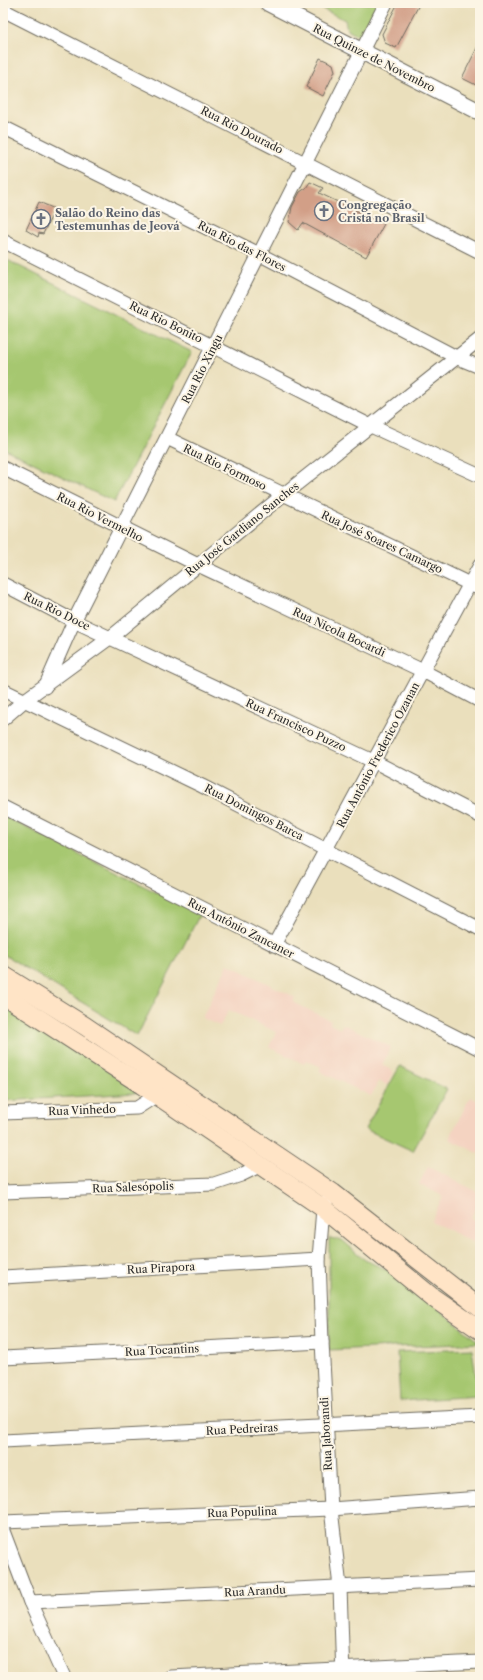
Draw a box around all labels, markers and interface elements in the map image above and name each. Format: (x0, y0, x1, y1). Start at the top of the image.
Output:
street label: Rua Quinze de Novembro (311, 21, 438, 95)
street label: Rua Rio Dourado (198, 103, 286, 157)
place label: Congregação Cristã no Brasil (338, 198, 425, 225)
church icon: Congregação Cristã no Brasil (313, 200, 335, 222)
place label: Salão do Reino das Testemunhas de Jeová (55, 206, 180, 233)
church icon: Salão do Reino das Testemunhas de Jeová (30, 208, 52, 230)
street label: Rua Rio das Flores (195, 218, 289, 274)
street label: Rua Rio Bonito (127, 298, 205, 346)
street label: Rua Rio Xingu (179, 332, 226, 406)
street label: Rua Rio Formoso (181, 441, 269, 493)
street label: Rua José Gardiano Sanches (182, 479, 302, 579)
street label: Rua Rio Vermelho (54, 489, 146, 545)
street label: Rua José Soares Camargo (319, 508, 445, 576)
street label: Rua Rio Doce (22, 589, 92, 633)
street label: Rua Nicola Bocardi (290, 604, 388, 660)
street label: Rua Antônio Frederico Ozanan (334, 680, 422, 830)
street label: Rua Francisco Puzzo (244, 696, 349, 755)
street label: Rua Domingos Barca (202, 781, 306, 843)
street label: Rua Antônio Zancaner (185, 895, 297, 961)
street label: Rua Vinhedo (48, 1102, 116, 1118)
street label: Rua Salesópolis (92, 1179, 174, 1195)
street label: Rua Pirapora (127, 1259, 196, 1277)
street label: Rua Tocantins (124, 1341, 200, 1359)
street label: Rua Jaborandi (317, 1396, 335, 1471)
street label: Rua Pedreiras (205, 1420, 279, 1438)
street label: Rua Populina (207, 1504, 277, 1520)
street label: Rua Arandu (224, 1582, 286, 1600)

